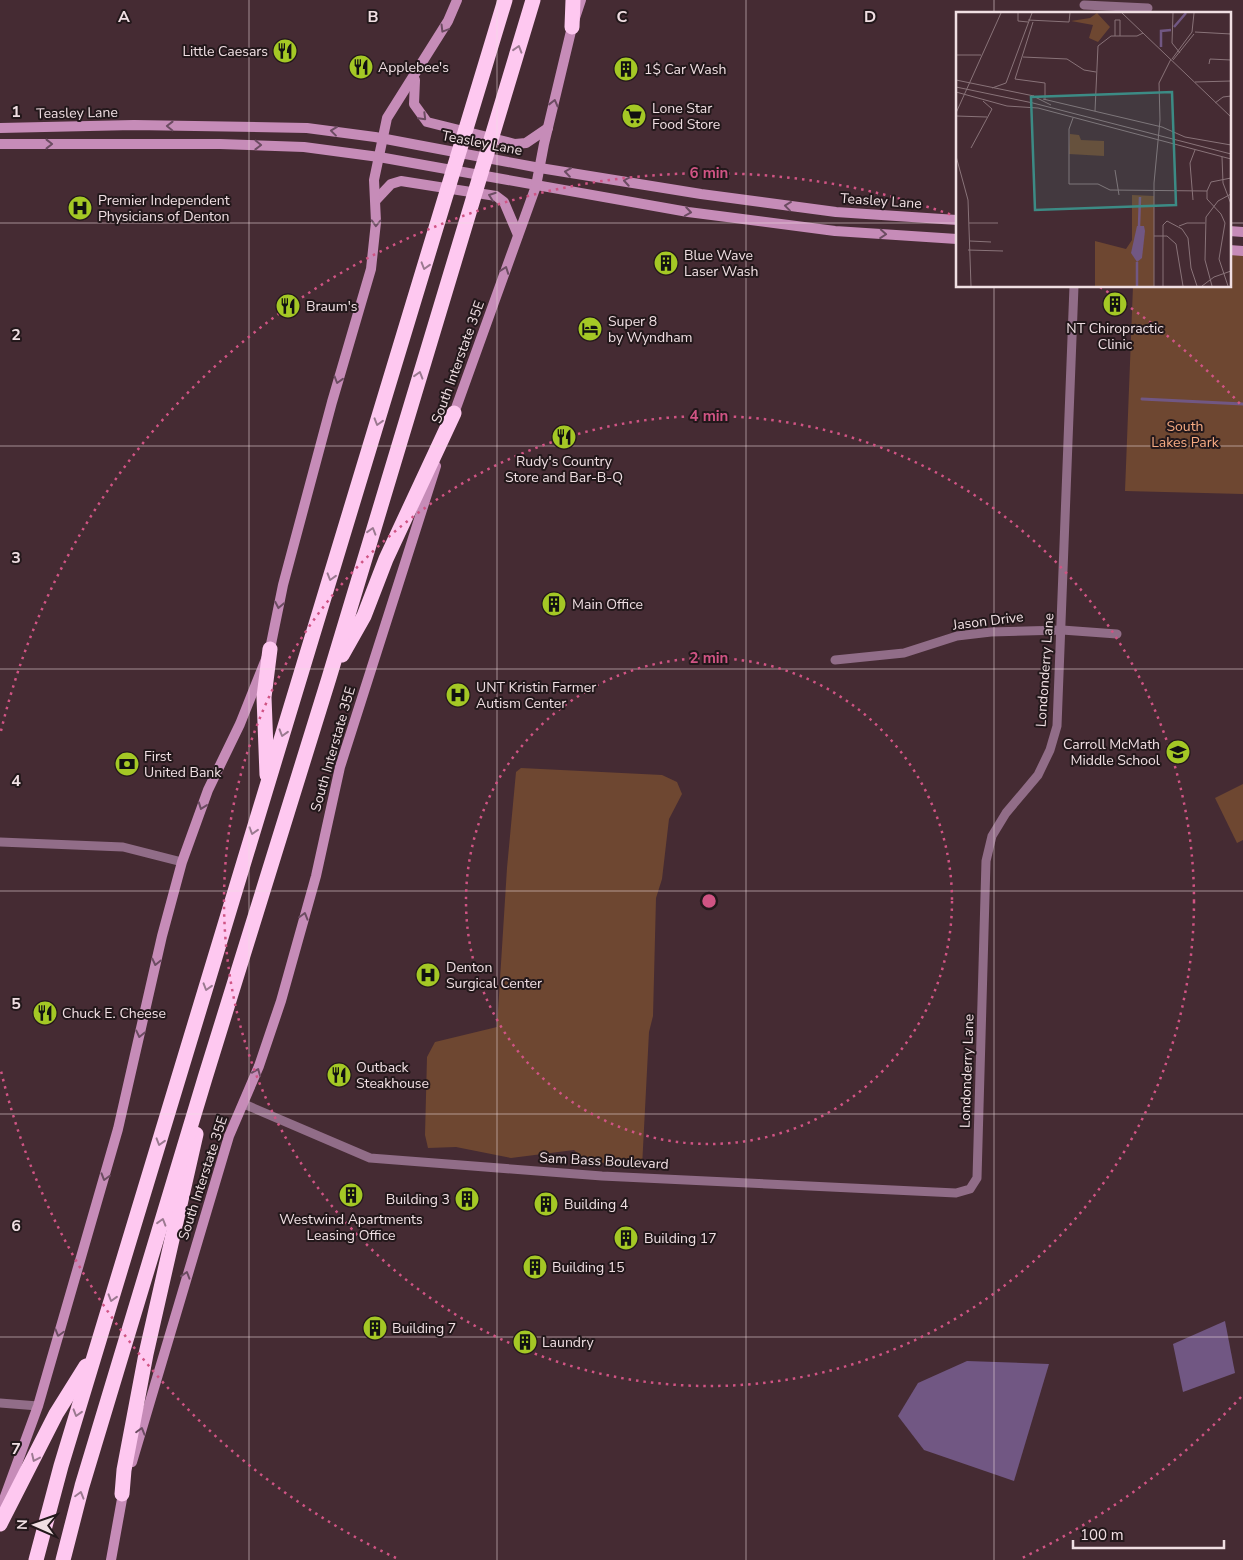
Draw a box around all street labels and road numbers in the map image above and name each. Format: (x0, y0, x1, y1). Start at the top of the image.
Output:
street label: Teasley Lane (36, 103, 118, 123)
street label: Teasley Lane (440, 126, 524, 160)
street label: Teasley Lane (840, 189, 922, 213)
street label: South Interstate 35E (427, 298, 489, 426)
street label: Jason Drive (950, 607, 1025, 635)
street label: Londonderry Lane (1032, 612, 1058, 728)
street label: South Interstate 35E (306, 684, 360, 814)
street label: Londonderry Lane (956, 1013, 978, 1129)
street label: South Interstate 35E (174, 1114, 232, 1242)
street label: Sam Bass Boulevard (539, 1148, 669, 1174)

